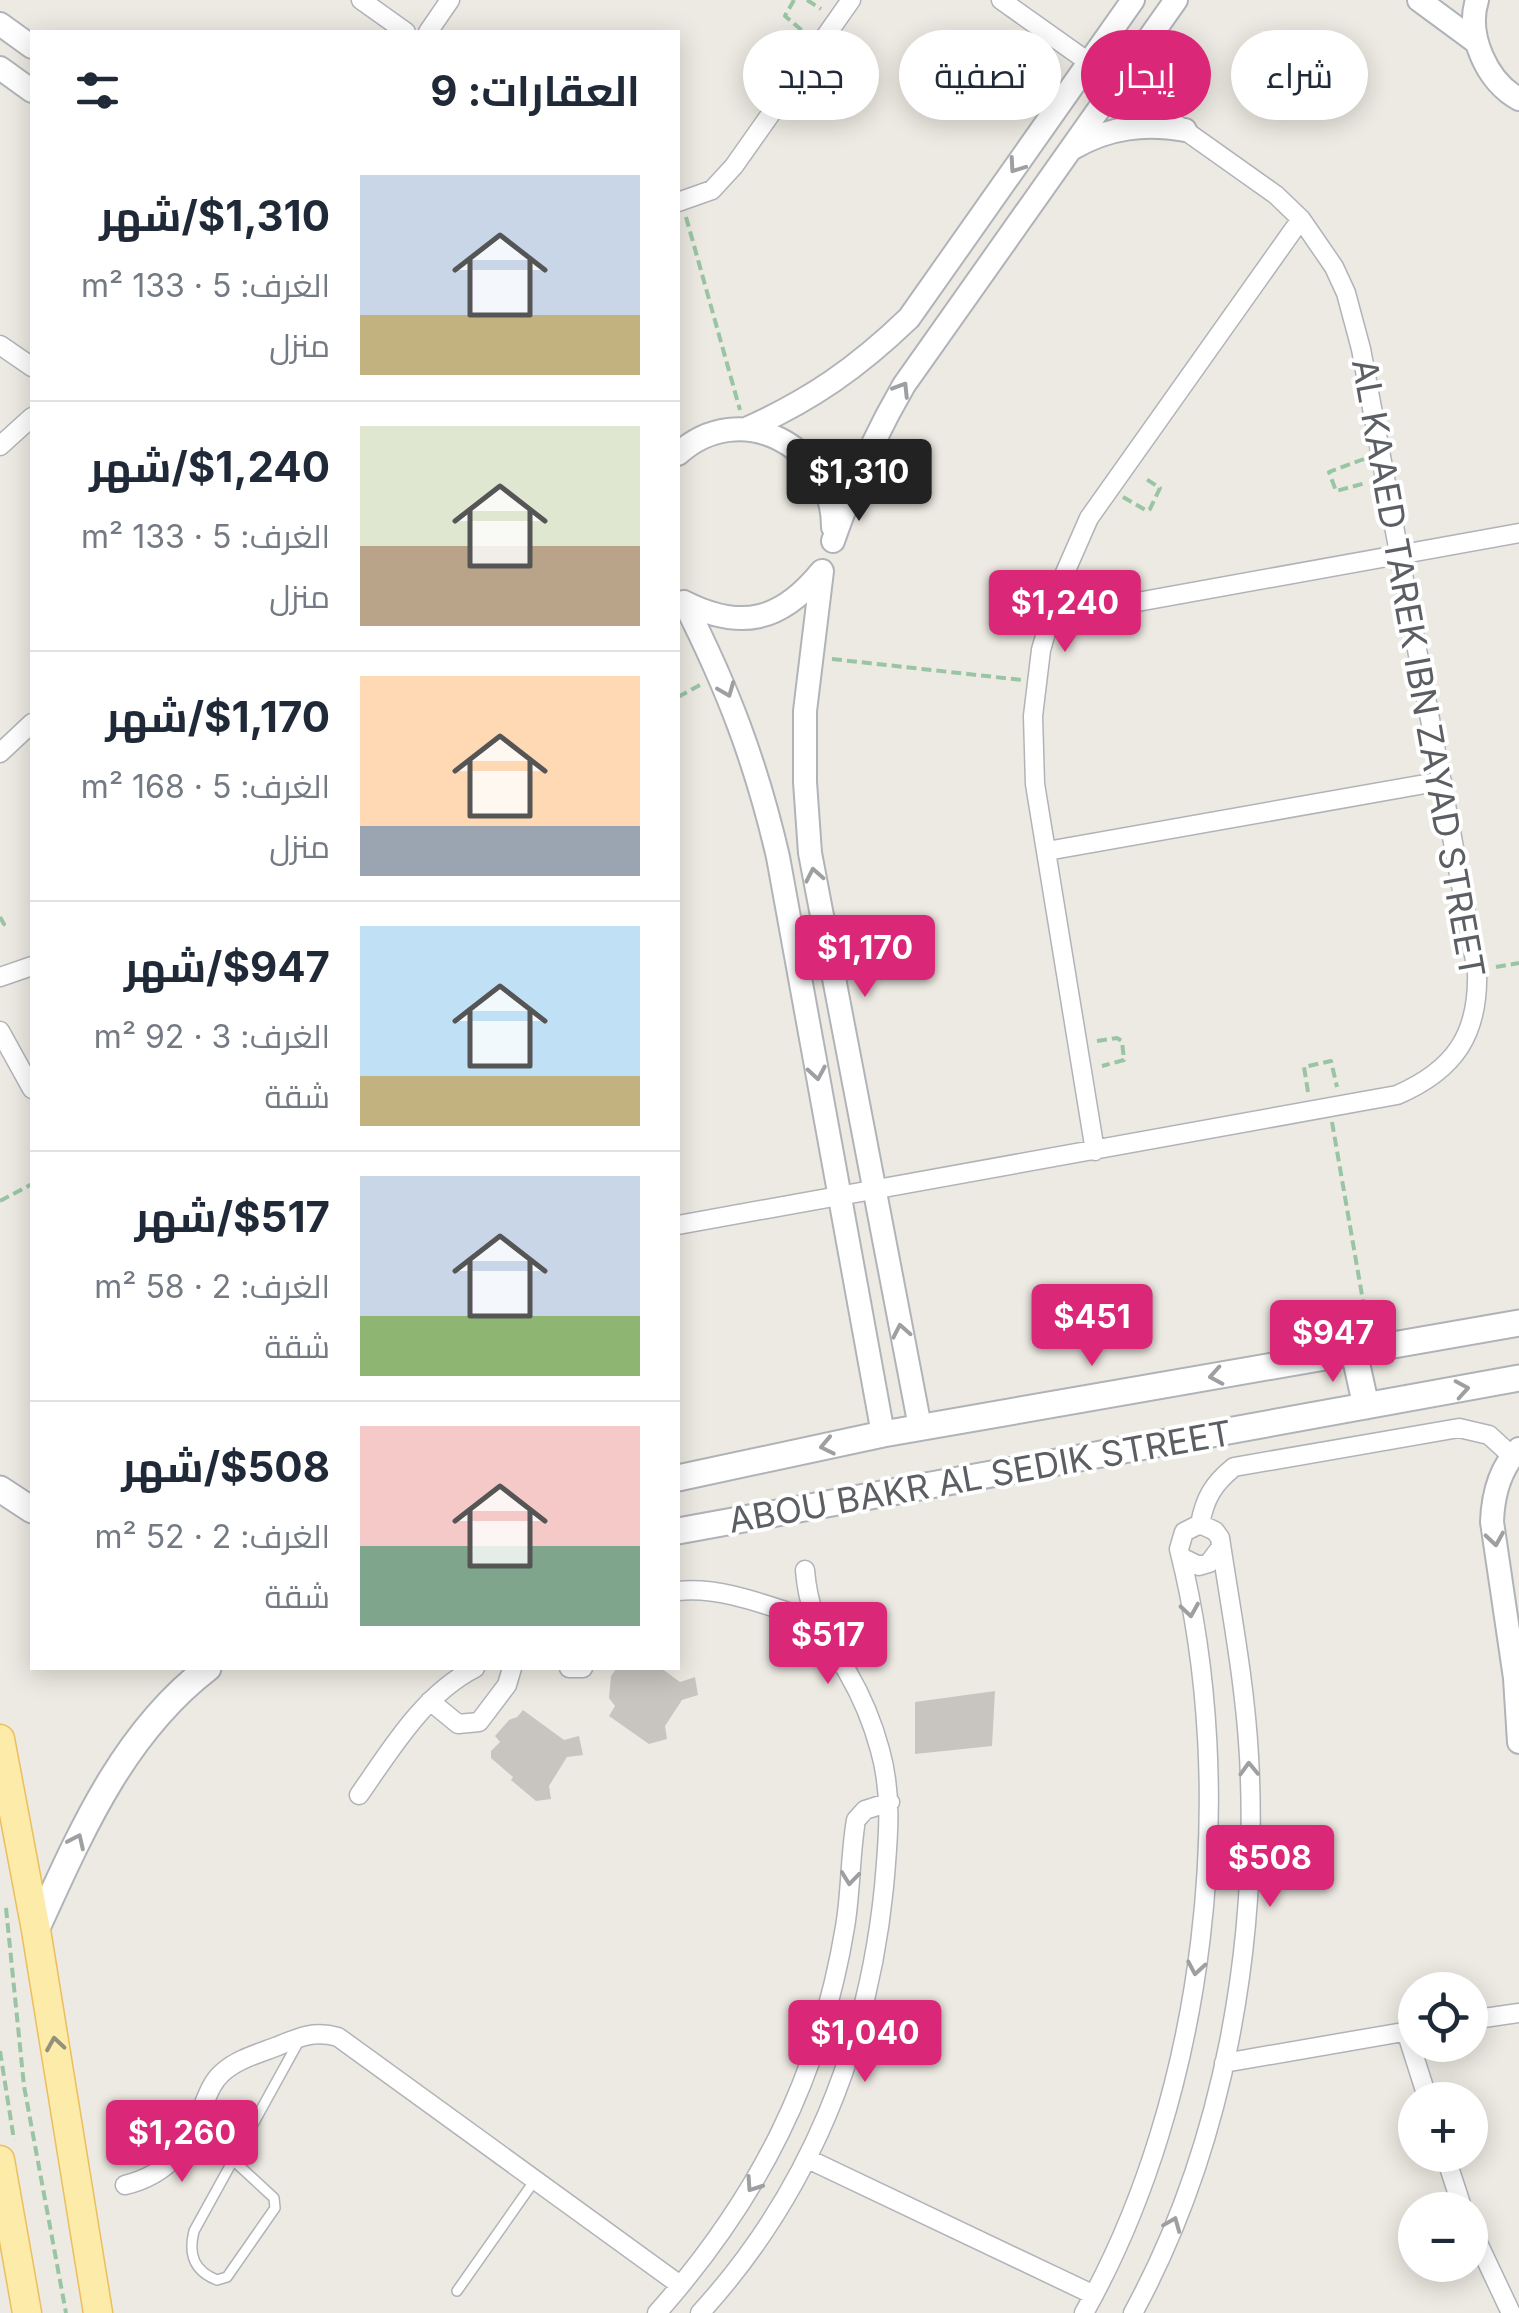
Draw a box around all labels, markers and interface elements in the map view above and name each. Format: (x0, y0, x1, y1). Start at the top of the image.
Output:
chip: جديد (743, 30, 879, 120)
chip: تصفية (899, 30, 1061, 120)
chip: إيجار (1081, 30, 1211, 120)
chip: شراء (1231, 30, 1368, 120)
icon: filters (70, 63, 125, 118)
text: العقارات: 9 (430, 65, 640, 116)
one-way arrow (1010, 154, 1029, 173)
text: $1,310/شهر (99, 190, 330, 241)
icon: home (440, 215, 560, 335)
text: الغرف: 5 · 133 m² (81, 266, 330, 305)
text: منزل (269, 326, 330, 365)
street label: AL KAAED TAREK IBN ZAYAD STREET (1344, 355, 1494, 981)
one-way arrow (890, 382, 909, 400)
pin: $1,310 (778, 439, 940, 524)
text: $1,240/شهر (89, 441, 330, 492)
text: $1,310 (809, 452, 909, 491)
icon: home (440, 466, 560, 586)
text: الغرف: 5 · 133 m² (81, 517, 330, 556)
pin: $1,240 (984, 570, 1146, 655)
text: منزل (269, 577, 330, 616)
text: $1,240 (1011, 583, 1119, 622)
one-way arrow (715, 680, 735, 697)
text: $1,170/شهر (105, 691, 330, 742)
icon: home (440, 716, 560, 836)
text: الغرف: 5 · 168 m² (81, 767, 330, 806)
text: منزل (269, 827, 330, 866)
one-way arrow (805, 866, 826, 883)
pin: $1,170 (784, 915, 946, 1000)
text: $1,170 (817, 928, 913, 967)
text: $947/شهر (124, 941, 330, 992)
icon: home (440, 966, 560, 1086)
text: الغرف: 3 · 92 m² (94, 1017, 330, 1056)
one-way arrow (806, 1065, 827, 1081)
text: شقة (265, 1077, 330, 1116)
text: $517/شهر (135, 1191, 330, 1242)
icon: home (440, 1216, 560, 1336)
text: الغرف: 2 · 58 m² (94, 1267, 330, 1306)
pin: $451 (1033, 1284, 1151, 1369)
text: $451 (1054, 1297, 1130, 1336)
pin: $947 (1274, 1300, 1392, 1385)
text: $947 (1292, 1313, 1374, 1352)
one-way arrow (892, 1323, 913, 1340)
text: شقة (265, 1327, 330, 1366)
one-way arrow (1208, 1365, 1224, 1386)
one-way arrow (1454, 1379, 1470, 1400)
street label: ABOU BAKR AL SEDIK STREET (725, 1411, 1235, 1541)
one-way arrow (819, 1434, 836, 1455)
text: $508/شهر (122, 1441, 330, 1492)
icon: home (440, 1466, 560, 1586)
text: الغرف: 2 · 52 m² (94, 1517, 330, 1556)
one-way arrow (1483, 1531, 1504, 1547)
text: شقة (265, 1577, 330, 1616)
one-way arrow (1179, 1601, 1200, 1618)
pin: $517 (769, 1602, 887, 1687)
text: $517 (791, 1615, 865, 1654)
one-way arrow (1238, 1761, 1259, 1777)
pin: $508 (1211, 1825, 1329, 1910)
one-way arrow (64, 1833, 84, 1851)
text: $508 (1228, 1838, 1312, 1877)
one-way arrow (840, 1870, 862, 1886)
one-way arrow (1186, 1959, 1207, 1976)
map controls (1398, 1972, 1488, 2282)
button: locate (1398, 1972, 1488, 2062)
pin: $1,040 (784, 2000, 946, 2085)
text: $1,040 (810, 2013, 920, 2052)
one-way arrow (45, 2036, 66, 2052)
button: + (1398, 2082, 1488, 2172)
pin: $1,260 (101, 2100, 263, 2185)
text: $1,260 (128, 2113, 236, 2152)
one-way arrow (747, 2173, 765, 2192)
button: − (1398, 2192, 1488, 2282)
one-way arrow (1161, 2216, 1181, 2234)

